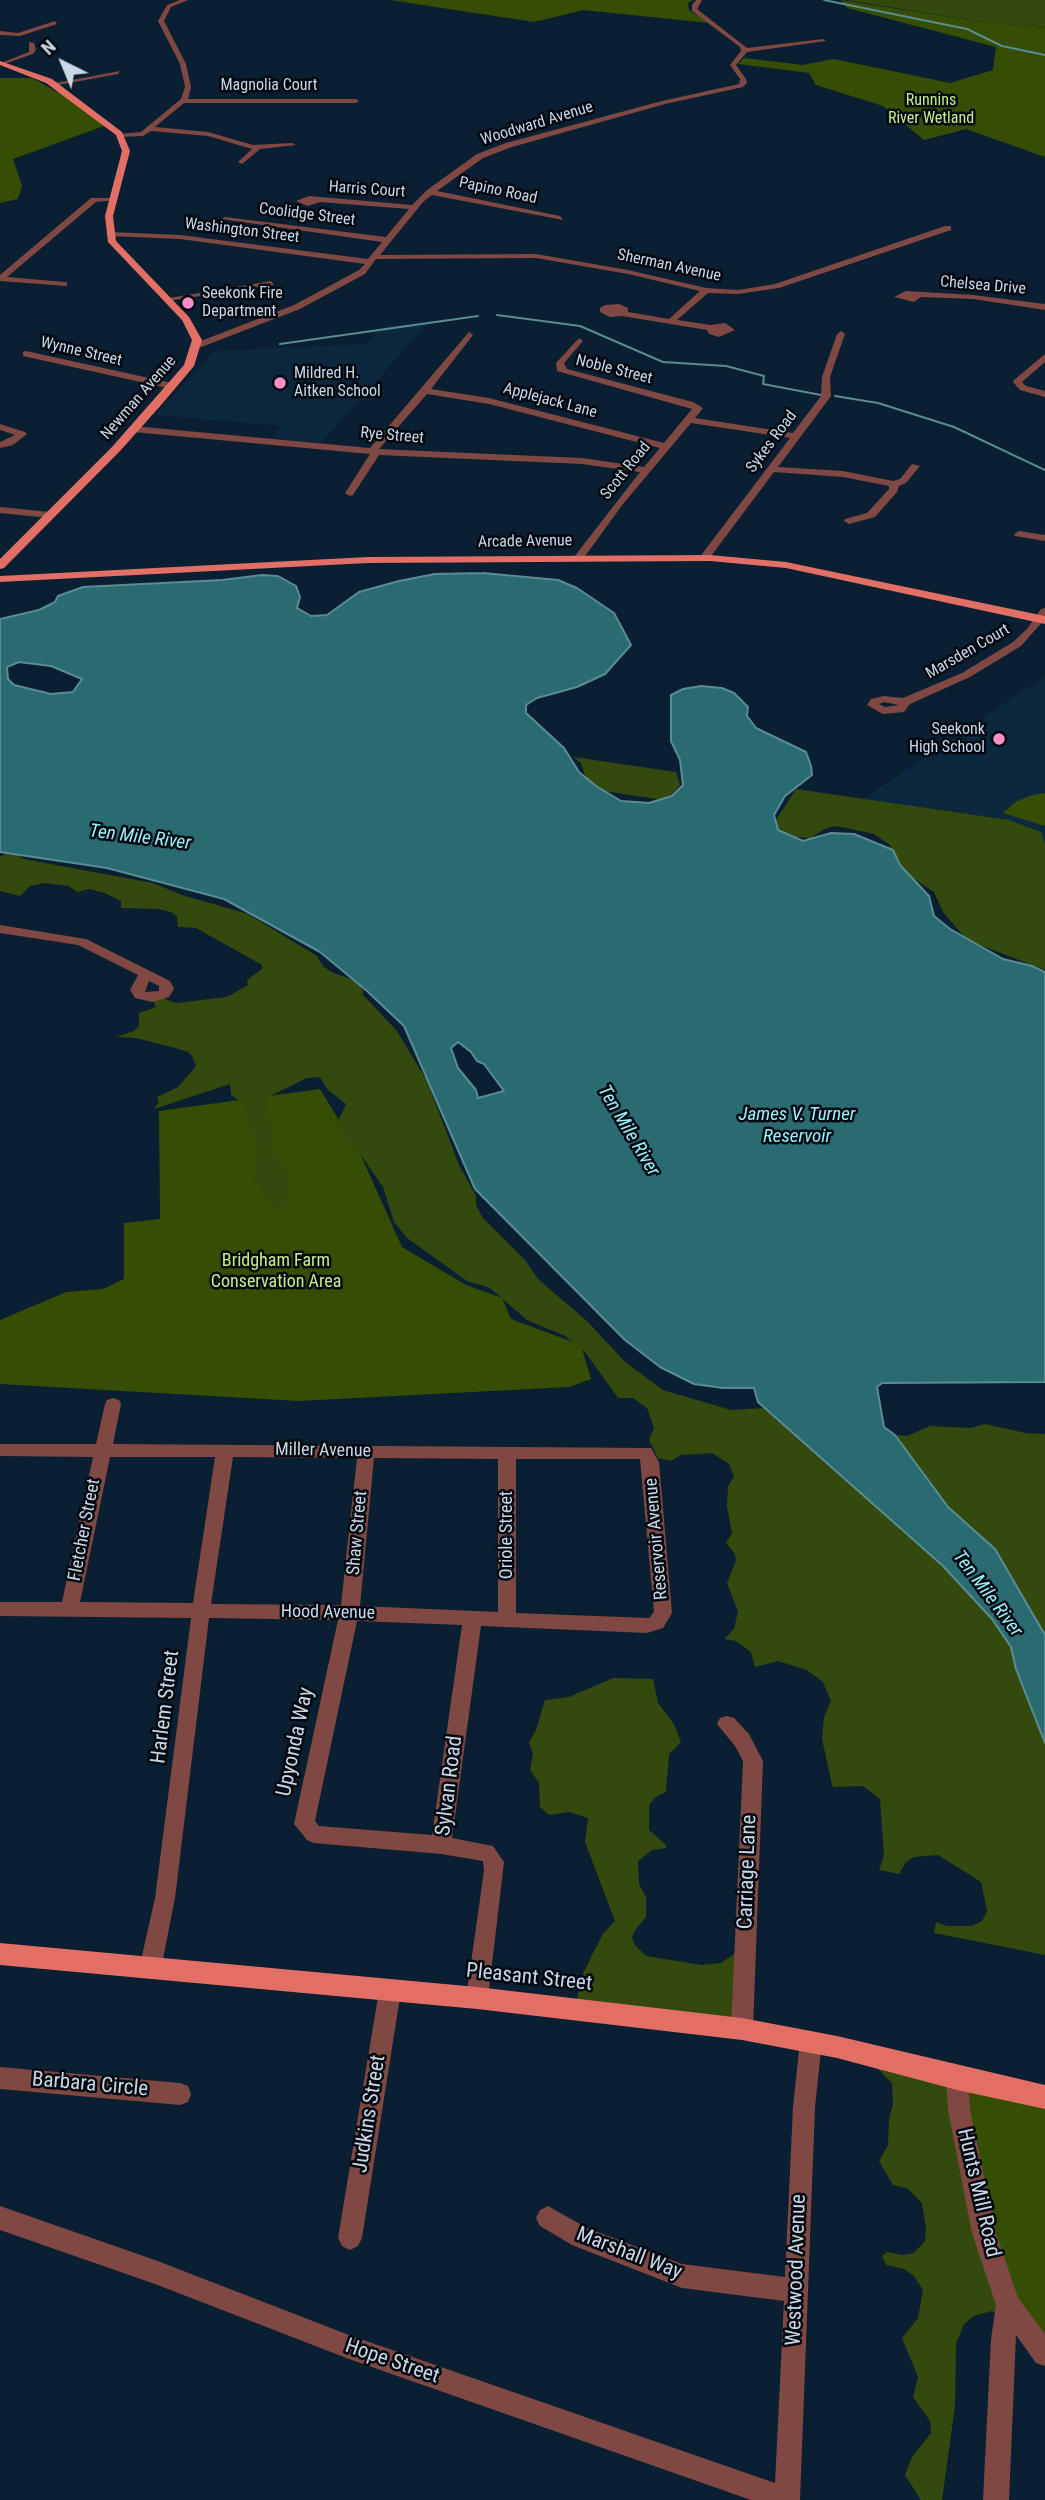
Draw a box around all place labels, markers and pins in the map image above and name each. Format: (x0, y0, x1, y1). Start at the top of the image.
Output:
place label: Seekonk Fire Department (202, 284, 283, 322)
marker: Seekonk Fire Department (180, 295, 196, 311)
place label: Mildred H. Aitken School (294, 364, 381, 402)
marker: Mildred H. Aitken School (272, 375, 288, 391)
place label: Seekonk High School (909, 720, 985, 758)
marker: Seekonk High School (991, 731, 1007, 747)

